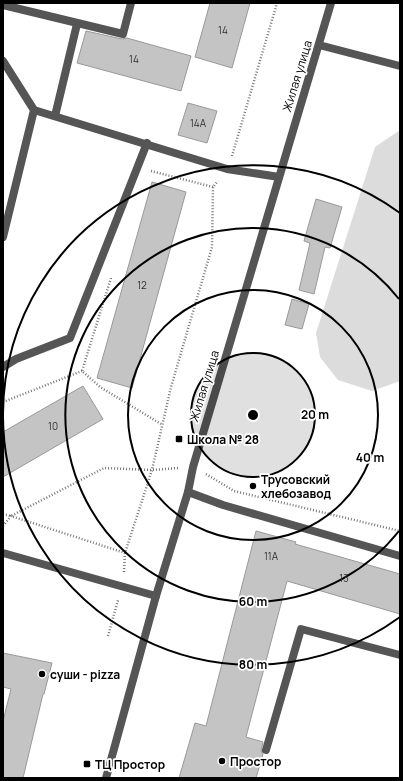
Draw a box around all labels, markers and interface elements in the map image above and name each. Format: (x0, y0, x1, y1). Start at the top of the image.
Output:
house number: 14 (218, 23, 228, 37)
street label: Жилая улица (278, 38, 316, 114)
house number: 14 (129, 52, 139, 66)
house number: 14А (190, 116, 207, 130)
house number: 12 (137, 278, 147, 292)
street label: Жилая улица (185, 348, 223, 424)
text: 20 m (301, 406, 329, 423)
centre of rings (246, 408, 260, 422)
house number: 10 (48, 419, 58, 433)
place label: Школа № 28 (187, 431, 259, 448)
marker: Школа № 28 (174, 434, 184, 444)
text: 40 m (356, 449, 384, 466)
place label: Трусовский хлебозавод (261, 471, 332, 502)
marker: Трусовский хлебозавод (248, 481, 258, 491)
house number: 11А (264, 549, 279, 563)
house number: 13 (339, 571, 349, 585)
text: 60 m (239, 593, 267, 610)
text: 80 m (239, 656, 267, 673)
place label: суши - pizza (50, 666, 120, 683)
marker: суши - pizza (37, 669, 47, 679)
place label: Простор (230, 753, 281, 770)
place label: ТЦ Простор (95, 756, 165, 773)
marker: Простор (217, 756, 227, 766)
marker: ТЦ Простор (82, 759, 92, 769)

